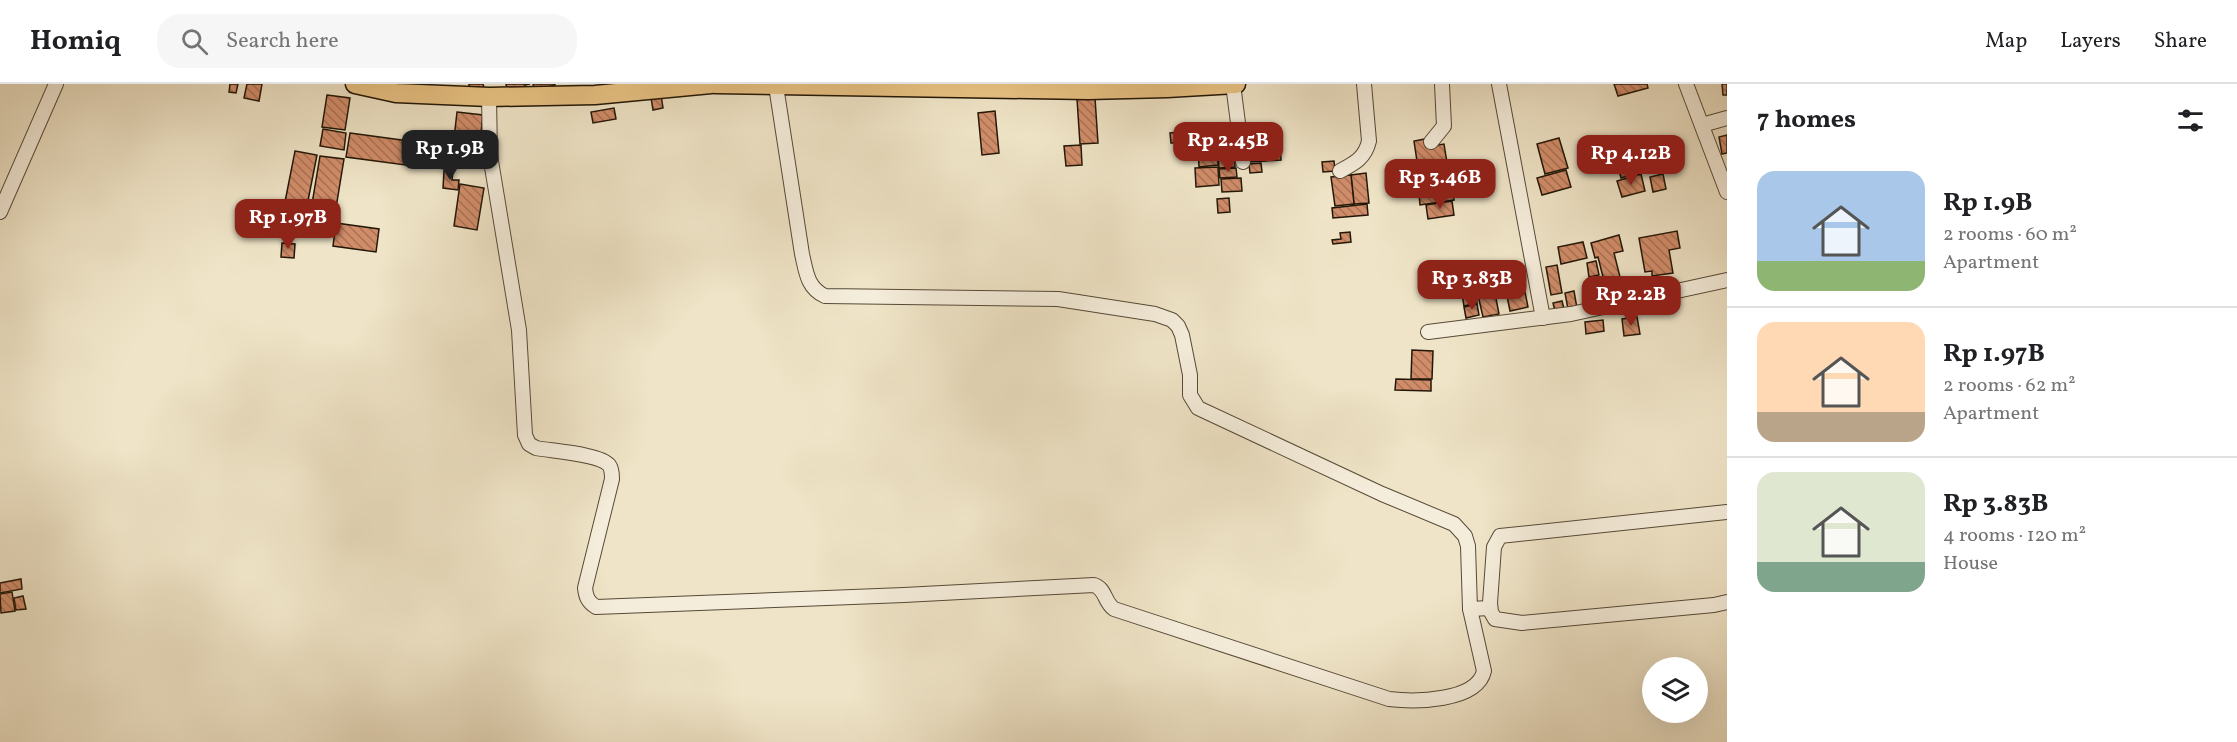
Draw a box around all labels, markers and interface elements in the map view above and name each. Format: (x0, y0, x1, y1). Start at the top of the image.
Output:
search box (157, 14, 577, 68)
text: Homiq (30, 22, 121, 61)
icon: search (178, 25, 211, 58)
text: Search here (226, 26, 339, 57)
text: Map (1985, 27, 2027, 56)
text: Layers (2060, 27, 2121, 56)
text: Share (2154, 27, 2207, 56)
text: 7 homes (1757, 102, 1856, 138)
icon: filters (2174, 104, 2207, 137)
pin: Rp 2.45B (1166, 122, 1290, 173)
text: Rp 2.45B (1187, 127, 1269, 155)
pin: Rp 1.9B (395, 130, 505, 181)
text: Rp 1.9B (416, 135, 484, 163)
pin: Rp 4.12B (1569, 135, 1693, 186)
text: Rp 4.12B (1591, 140, 1671, 168)
pin: Rp 3.46B (1378, 159, 1502, 210)
text: Rp 3.46B (1399, 164, 1481, 192)
text: Rp 1.9B (1943, 185, 2032, 221)
icon: home (1805, 195, 1877, 267)
pin: Rp 1.97B (226, 199, 350, 250)
text: Rp 1.97B (249, 204, 327, 232)
text: 2 rooms · 60 m² (1943, 221, 2077, 249)
text: Apartment (1943, 249, 2039, 277)
pin: Rp 3.83B (1410, 260, 1534, 311)
text: Rp 3.83B (1431, 265, 1513, 293)
pin: Rp 2.2B (1576, 276, 1686, 327)
text: Rp 2.2B (1596, 281, 1666, 309)
text: Rp 1.97B (1943, 336, 2045, 372)
icon: home (1805, 346, 1877, 418)
text: 2 rooms · 62 m² (1943, 372, 2076, 400)
text: Apartment (1943, 400, 2039, 428)
text: Rp 3.83B (1943, 486, 2048, 522)
icon: home (1805, 496, 1877, 568)
text: 4 rooms · 120 m² (1943, 522, 2086, 550)
text: House (1943, 550, 1998, 578)
map controls (1642, 657, 1708, 723)
button: layers (1642, 657, 1708, 723)

